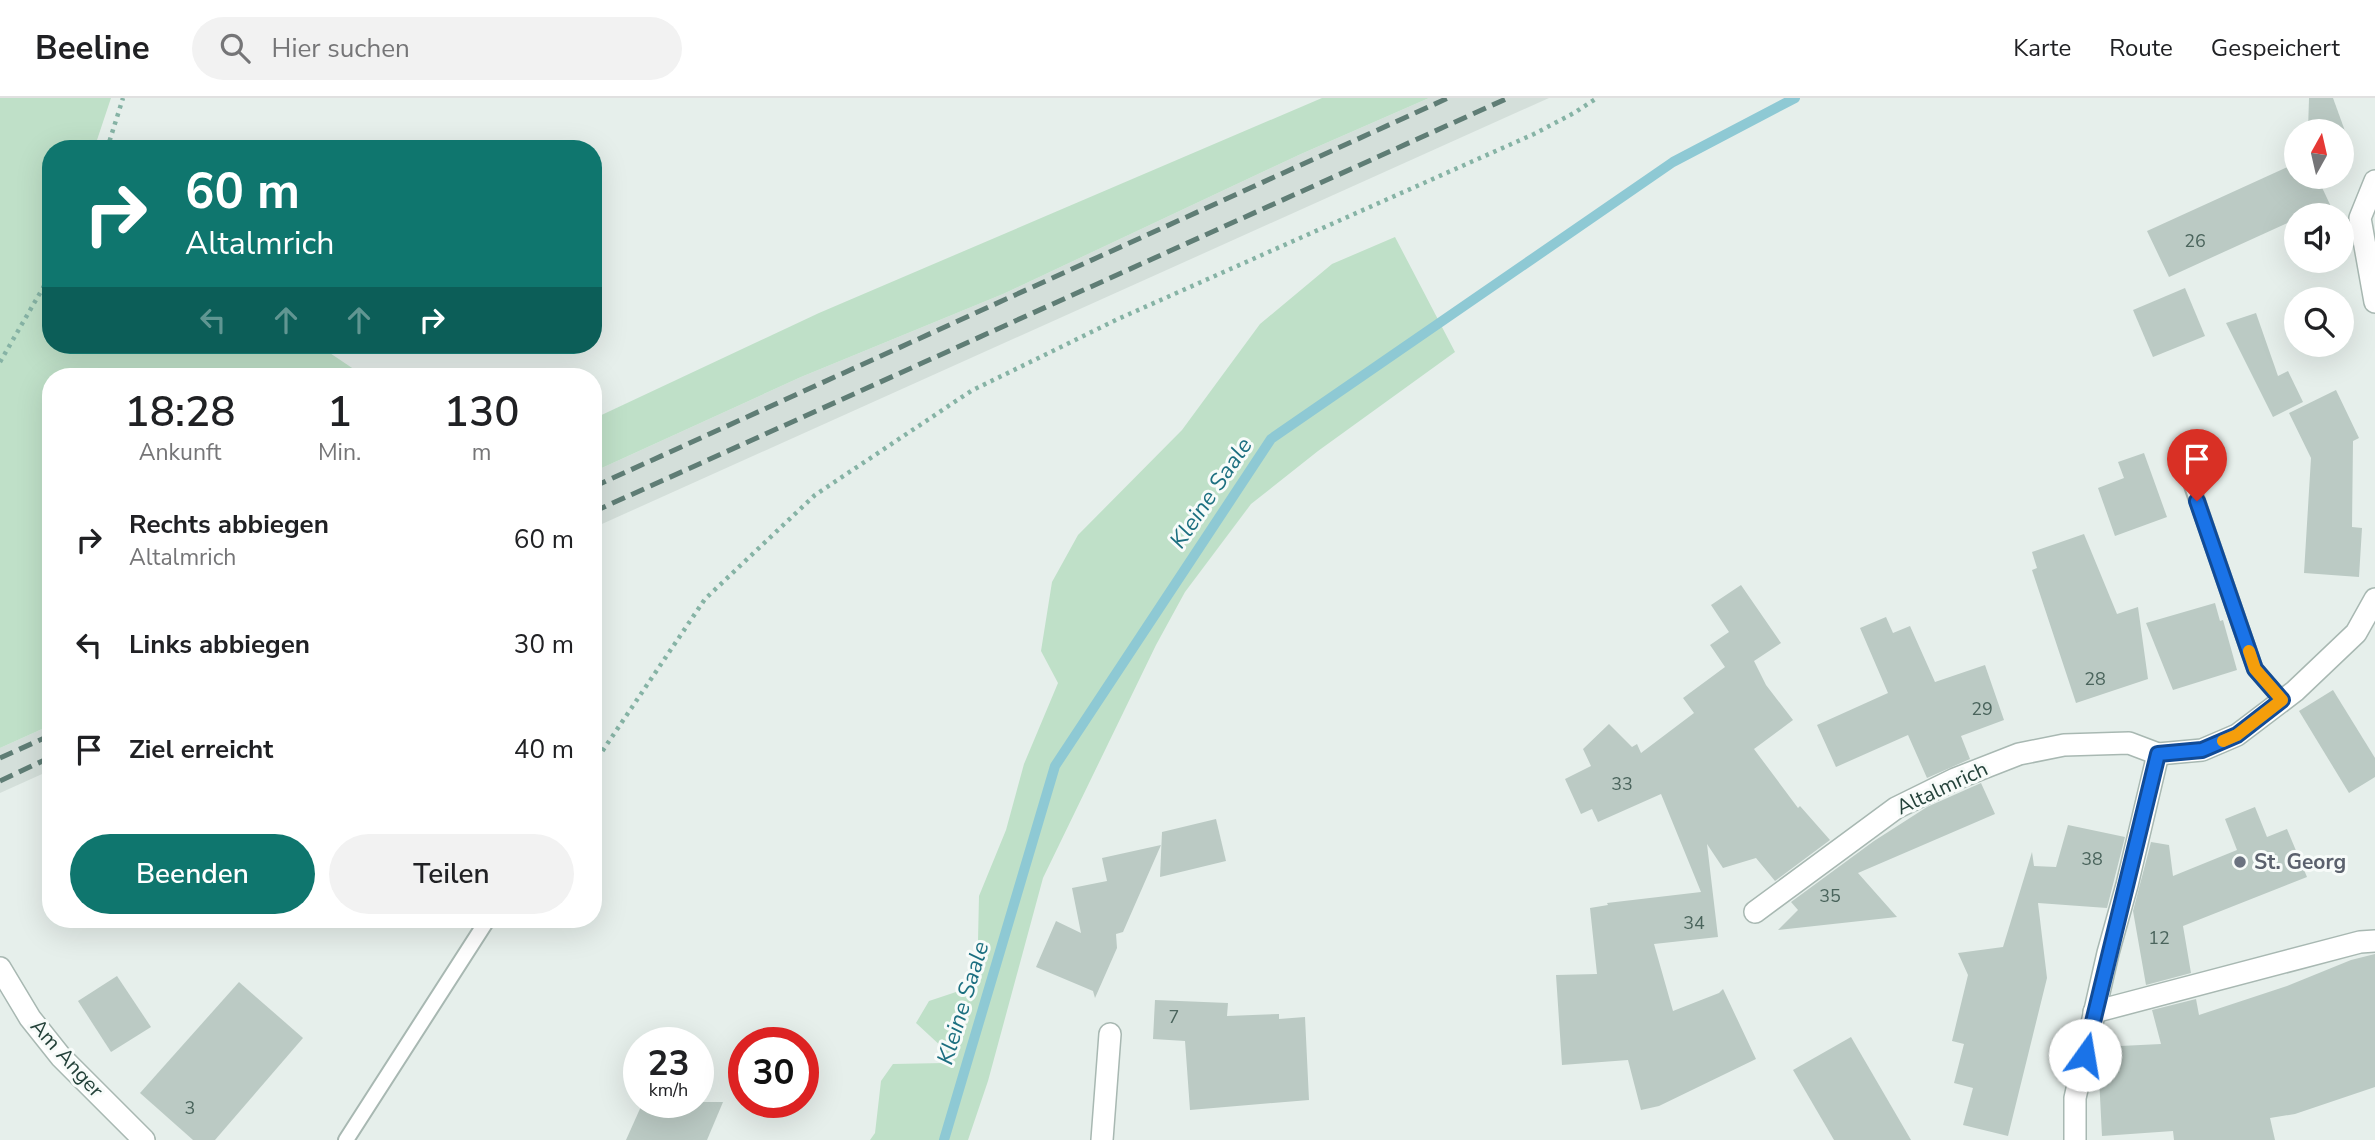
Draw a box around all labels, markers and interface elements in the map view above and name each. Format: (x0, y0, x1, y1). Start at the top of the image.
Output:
search box (192, 17, 682, 80)
text: Beeline (35, 26, 150, 71)
icon: search (216, 29, 254, 67)
text: Hier suchen (272, 31, 410, 66)
text: Karte (2013, 32, 2071, 64)
text: Route (2109, 32, 2173, 64)
text: Gespeichert (2211, 32, 2340, 64)
north arrow (2284, 119, 2354, 189)
map controls (2284, 119, 2354, 357)
text: 60 m (185, 158, 300, 225)
icon: right (70, 168, 161, 259)
button: sound (2284, 203, 2354, 273)
text: Altalmrich (185, 222, 334, 265)
house number: 26 (2184, 229, 2206, 253)
button: search (2284, 287, 2354, 357)
icon: left (194, 301, 232, 339)
icon: ahead (267, 301, 305, 339)
icon: ahead (340, 301, 378, 339)
icon: right (413, 301, 451, 339)
text: 18:28 (125, 384, 235, 441)
text: 1 (327, 384, 352, 441)
text: 130 (444, 384, 519, 441)
pin (2167, 429, 2227, 501)
water label: Kleine Saale (1163, 432, 1259, 554)
text: Ankunft (139, 437, 221, 468)
text: Min. (318, 437, 361, 468)
text: m (472, 437, 491, 468)
icon: arrive (2178, 440, 2216, 478)
text: Rechts abbiegen (129, 507, 329, 542)
icon: right (70, 521, 108, 559)
text: 60 m (514, 522, 574, 557)
text: Altalmrich (129, 542, 236, 573)
icon: left (70, 626, 108, 664)
text: Links abbiegen (129, 627, 310, 662)
text: 30 m (514, 627, 574, 662)
house number: 28 (2084, 667, 2106, 691)
house number: 29 (1971, 697, 1993, 721)
icon: arrive (70, 731, 108, 769)
text: Ziel erreicht (129, 732, 273, 767)
text: 40 m (514, 732, 574, 767)
street label: Altalmrich (1892, 755, 1992, 821)
house number: 33 (1611, 772, 1633, 796)
button: Beenden (70, 834, 315, 914)
button: Teilen (329, 834, 574, 914)
house number: 38 (2081, 847, 2103, 871)
place label: St. Georg (2254, 848, 2346, 876)
marker: St. Georg (2232, 854, 2248, 870)
house number: 35 (1819, 884, 1841, 908)
house number: 34 (1683, 911, 1705, 935)
house number: 12 (2148, 926, 2170, 950)
water label: Kleine Saale (930, 938, 996, 1068)
house number: 7 (1169, 1005, 1179, 1029)
street label: Am Anger (24, 1013, 110, 1104)
position arrow (2048, 1018, 2122, 1092)
speed limit sign: 30 (728, 1027, 819, 1118)
text: 23 (647, 1040, 690, 1087)
text: km/h (649, 1078, 688, 1102)
house number: 3 (185, 1096, 195, 1120)

